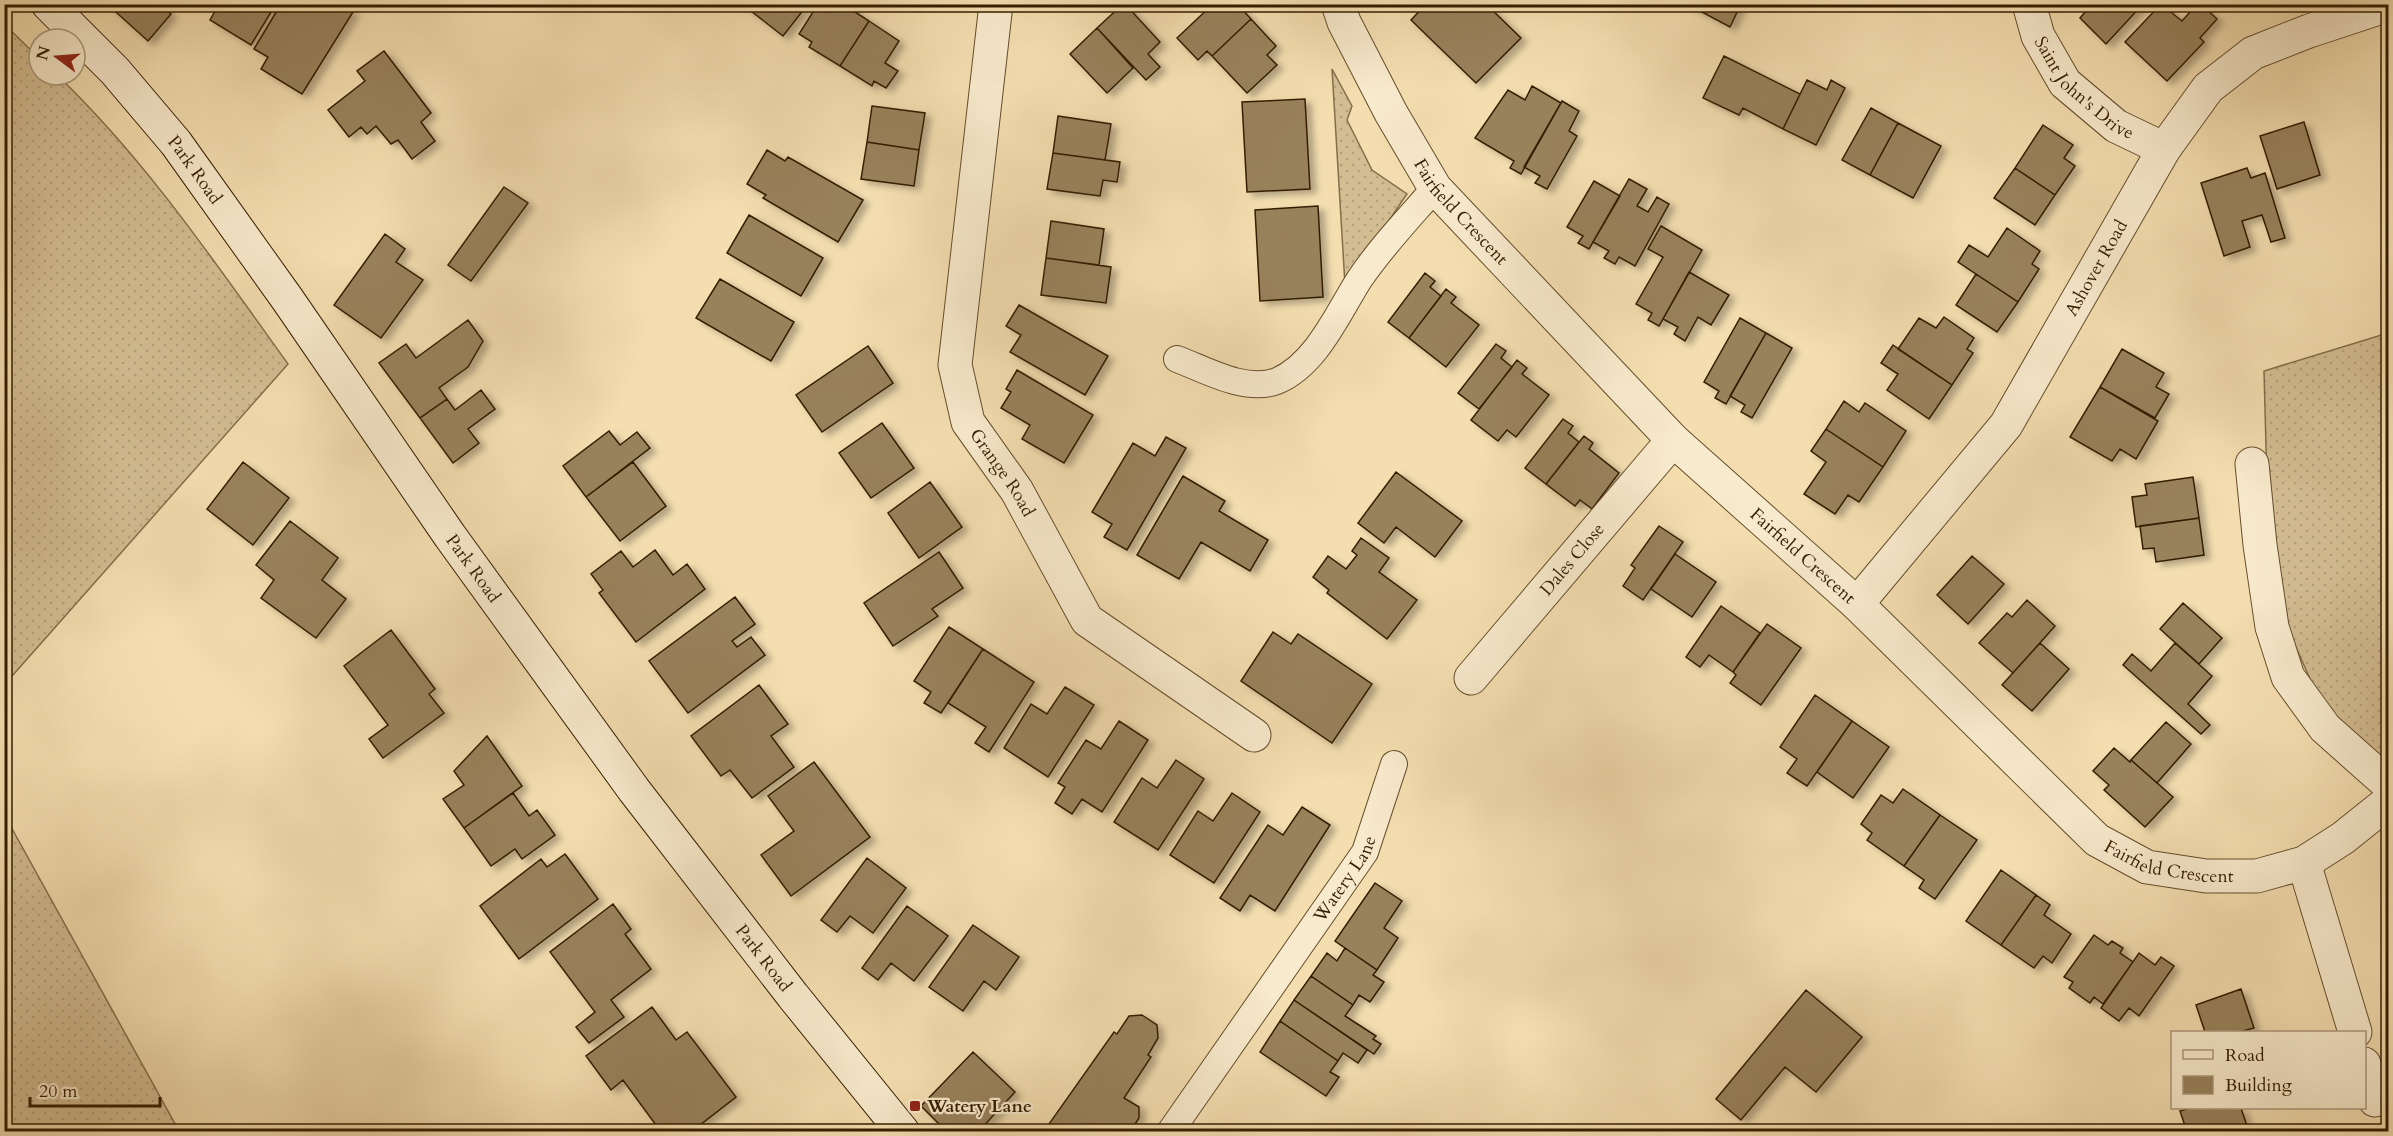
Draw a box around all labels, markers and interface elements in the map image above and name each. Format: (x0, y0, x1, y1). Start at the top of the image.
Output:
north arrow (27, 27, 87, 87)
street label: Saint John's Drive (2028, 32, 2138, 146)
text: N (31, 43, 56, 63)
street label: Park Road (162, 130, 228, 210)
street label: Fairfield Crescent (1407, 154, 1514, 271)
street label: Ashover Road (2059, 215, 2134, 321)
street label: Grange Road (963, 424, 1041, 522)
street label: Fairfield Crescent (1744, 502, 1861, 610)
street label: Dales Close (1534, 518, 1610, 601)
street label: Park Road (440, 529, 506, 608)
street label: Watery Lane (1307, 832, 1383, 928)
street label: Fairfield Crescent (2100, 834, 2234, 889)
street label: Park Road (729, 919, 798, 997)
legend (2171, 1031, 2366, 1109)
text: Road (2225, 1043, 2265, 1068)
scale bar (30, 1070, 160, 1108)
text: Building (2225, 1073, 2293, 1098)
text: 20 m (39, 1079, 78, 1104)
place label: Watery Lane (926, 1094, 1032, 1119)
marker: Watery Lane (908, 1099, 922, 1113)

